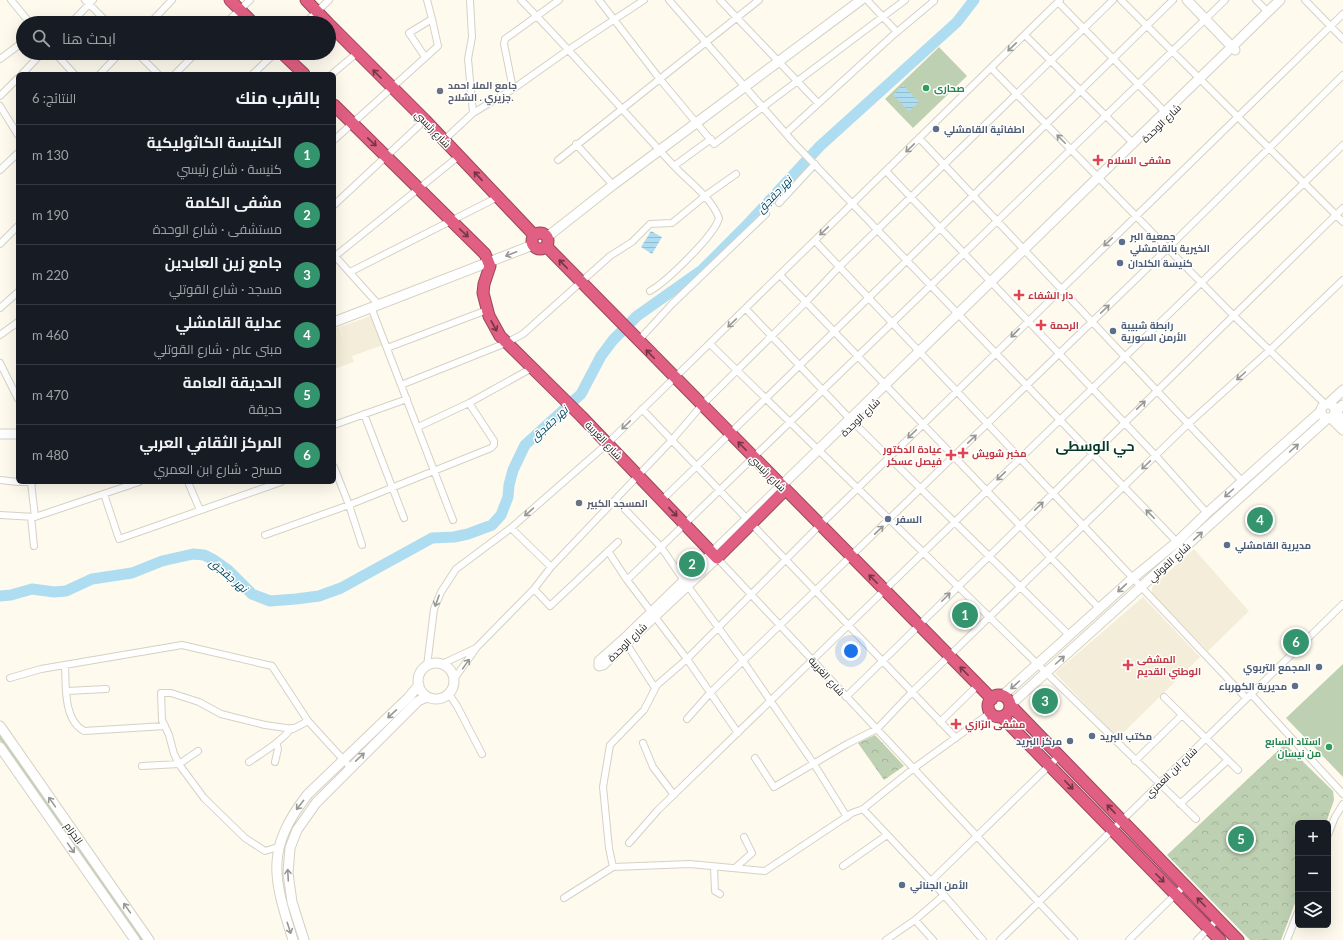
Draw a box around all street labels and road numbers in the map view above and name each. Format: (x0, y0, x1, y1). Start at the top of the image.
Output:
street label: شارع الوحدة (1139, 101, 1184, 145)
street label: شارع رئيسي (411, 108, 454, 151)
street label: شارع الوحدة (838, 395, 883, 439)
street label: شارع الغربية (582, 419, 625, 462)
street label: شارع رئيسي (746, 452, 789, 495)
street label: شارع القوتلي (1145, 540, 1194, 586)
street label: شارع الوحدة (605, 620, 650, 664)
street label: شارع الغربية (806, 654, 848, 699)
street label: شارع ابن العمري (1143, 744, 1201, 801)
street label: الحزام (61, 820, 86, 847)

